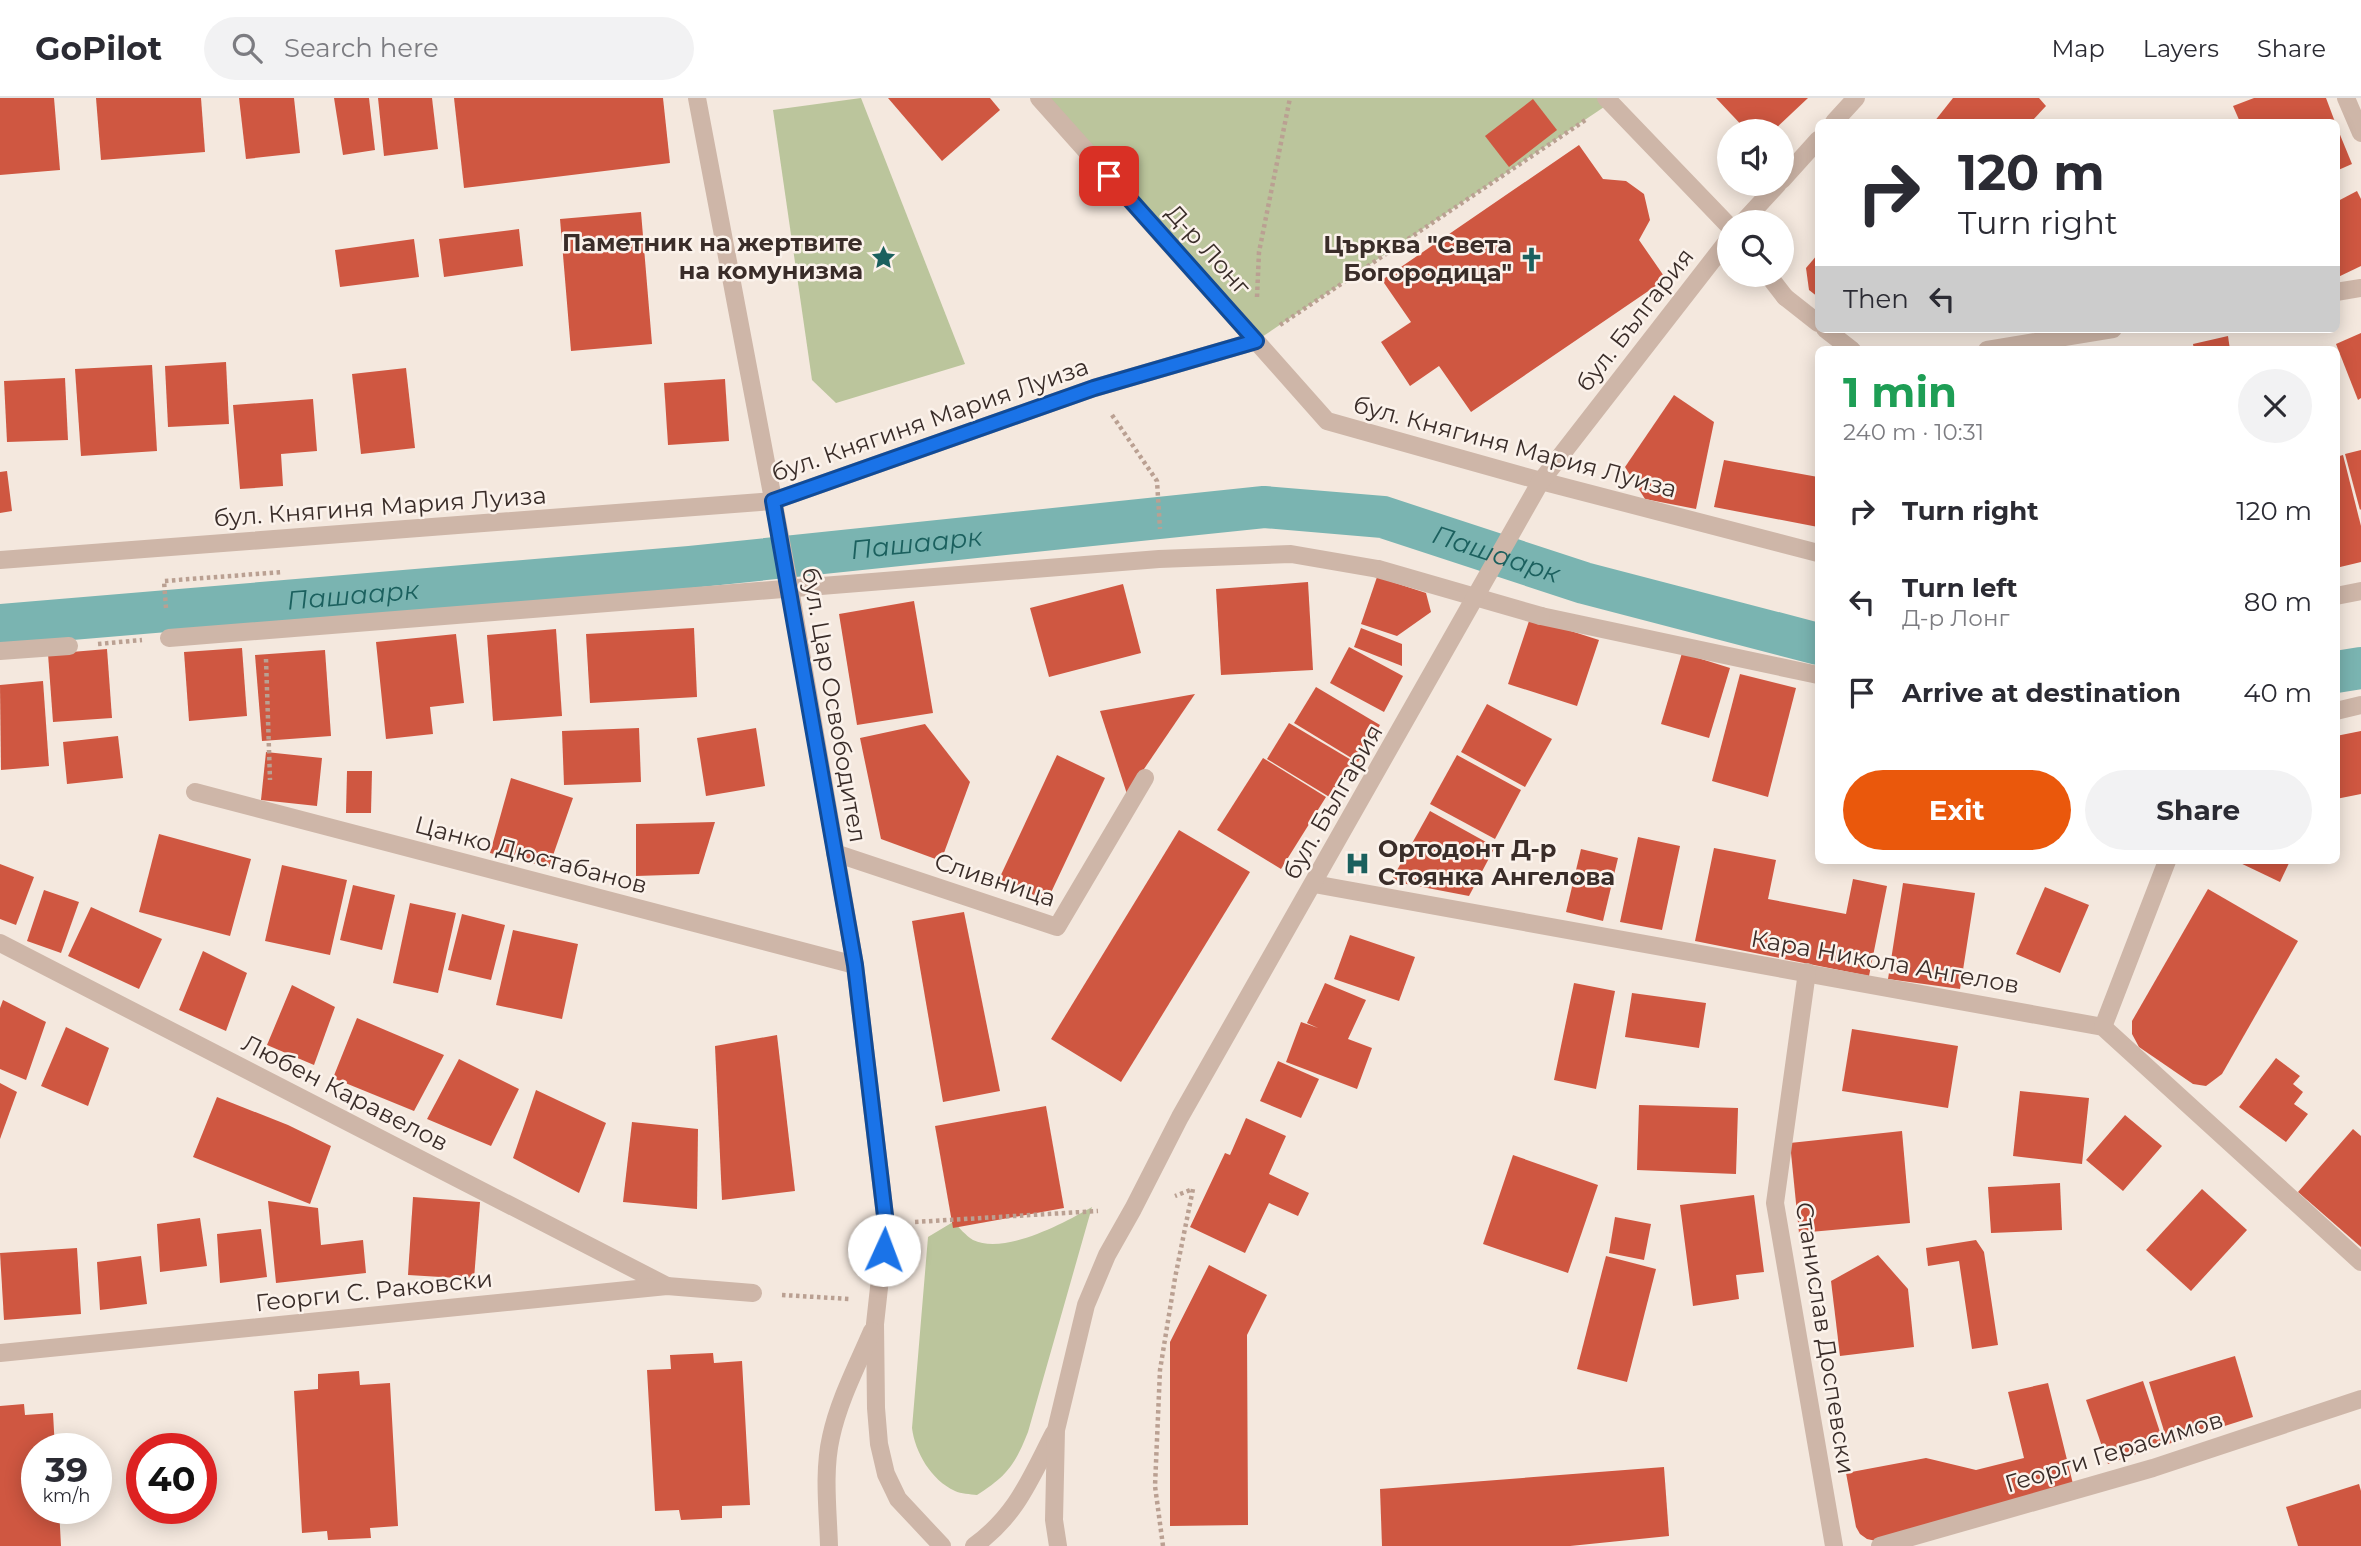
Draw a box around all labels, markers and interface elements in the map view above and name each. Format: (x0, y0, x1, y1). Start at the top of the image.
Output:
search box (204, 17, 694, 80)
text: GoPilot (35, 28, 162, 68)
icon: search (228, 29, 266, 67)
text: Search here (284, 32, 439, 64)
text: Map (2051, 34, 2105, 63)
text: Layers (2143, 34, 2219, 63)
text: Share (2257, 34, 2326, 63)
map controls (1717, 119, 1794, 287)
button: sound (1717, 119, 1794, 196)
text: 120 m (1958, 143, 2105, 202)
pin (1079, 146, 1139, 206)
icon: right (1843, 147, 1934, 238)
icon: arrive (1090, 157, 1128, 195)
street label: Д-р Лонг (1160, 198, 1257, 301)
text: Turn right (1958, 203, 2118, 242)
button: search (1717, 210, 1794, 287)
place label: Паметник на жертвите на комунизма (562, 228, 863, 285)
place label: Църква "Света Богородица" (1323, 230, 1512, 287)
street label: бул. България (1570, 242, 1700, 397)
place icon: Паметник на жертвите на комунизма (869, 243, 897, 271)
church icon: Църква "Света Богородица" (1518, 245, 1546, 273)
icon: left (1923, 280, 1961, 318)
text: Then (1843, 283, 1909, 315)
street label: бул. Княгиня Мария Луиза (767, 352, 1092, 488)
text: 1 min (1843, 366, 1957, 418)
button: close (2238, 369, 2312, 443)
street label: бул. Княгиня Мария Луиза (1350, 389, 1680, 504)
text: 240 m · 10:31 (1843, 418, 1984, 446)
street label: бул. Княгиня Мария Луиза (213, 480, 547, 533)
icon: right (1843, 492, 1881, 530)
text: Turn right (1902, 495, 2038, 527)
text: 120 m (2236, 495, 2312, 527)
water label: Пашаарк (1428, 518, 1565, 590)
water label: Пашаарк (849, 520, 985, 566)
street label: бул. Цар Освободител (796, 565, 873, 845)
text: Turn left (1902, 572, 2018, 604)
water label: Пашаарк (285, 574, 421, 617)
icon: left (1843, 583, 1881, 621)
text: 80 m (2244, 586, 2312, 618)
text: Д-р Лонг (1902, 604, 2009, 632)
icon: arrive (1843, 674, 1881, 712)
text: Arrive at destination (1902, 677, 2181, 709)
text: 40 m (2243, 677, 2312, 709)
street label: бул. България (1276, 719, 1389, 884)
button: Exit (1843, 770, 2071, 850)
button: Share (2085, 770, 2312, 850)
street label: Цанко Дюстабанов (412, 810, 650, 899)
place label: Ортодонт Д-р Стоянка Ангелова (1378, 834, 1615, 891)
street label: Сливница (931, 846, 1060, 913)
hospital icon: Ортодонт Д-р Стоянка Ангелова (1344, 849, 1372, 877)
street label: Кара Никола Ангелов (1749, 924, 2022, 999)
street label: Любен Каравелов (237, 1028, 453, 1157)
street label: Станислав Доспевски (1790, 1200, 1861, 1476)
position arrow (847, 1213, 921, 1287)
street label: Георги С. Раковски (254, 1264, 494, 1317)
street label: Георги Герасимов (2001, 1405, 2226, 1499)
speed limit sign: 40 (126, 1433, 217, 1524)
text: 39 (45, 1448, 88, 1491)
text: km/h (42, 1485, 91, 1507)

